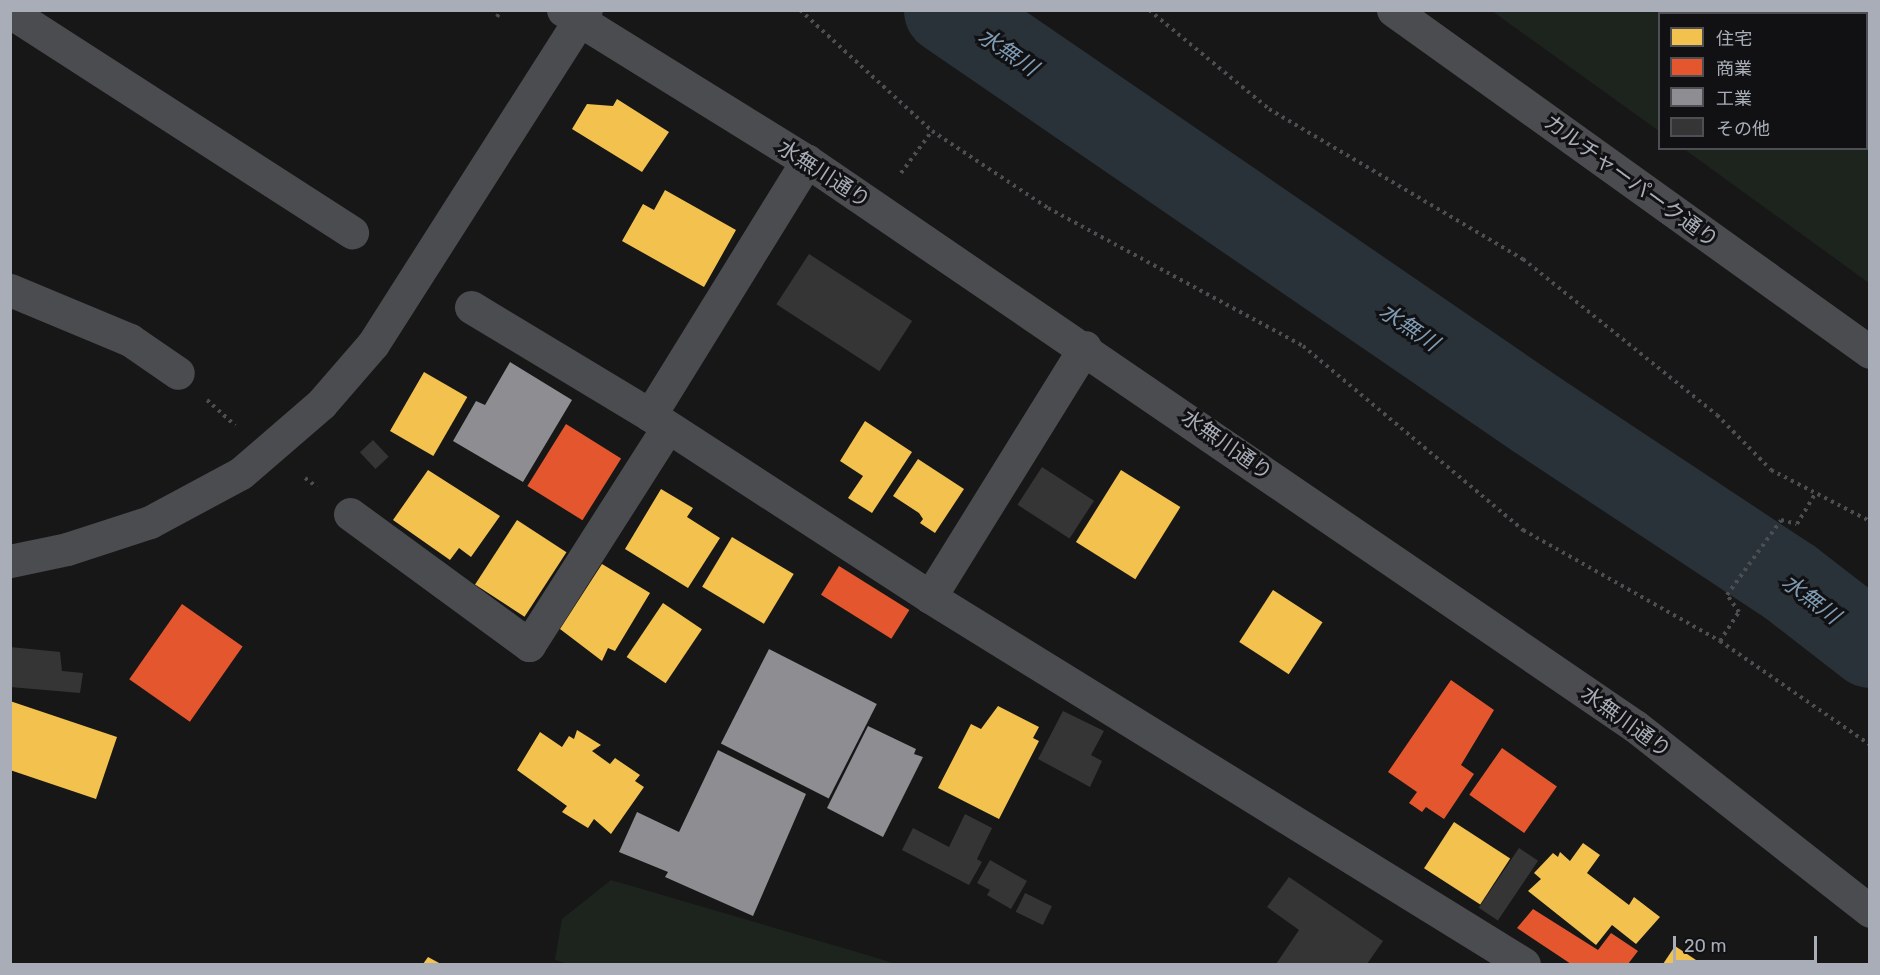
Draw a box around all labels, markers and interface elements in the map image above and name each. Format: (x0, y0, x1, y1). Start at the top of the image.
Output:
legend (1658, 12, 1868, 150)
water label: 水無川 (973, 23, 1043, 81)
text: 住宅 (1716, 28, 1752, 50)
text: 商業 (1716, 58, 1752, 80)
text: 工業 (1716, 88, 1752, 110)
street label: カルチャーパーク通り (1539, 109, 1723, 253)
text: その他 (1716, 118, 1770, 140)
street label: 水無川通り (773, 135, 875, 213)
water label: 水無川 (1374, 298, 1444, 356)
street label: 水無川通り (1177, 405, 1277, 485)
water label: 水無川 (1777, 569, 1845, 629)
street label: 水無川通り (1576, 681, 1676, 763)
scale bar (1676, 924, 1820, 962)
text: 20 m (1684, 935, 1726, 957)

